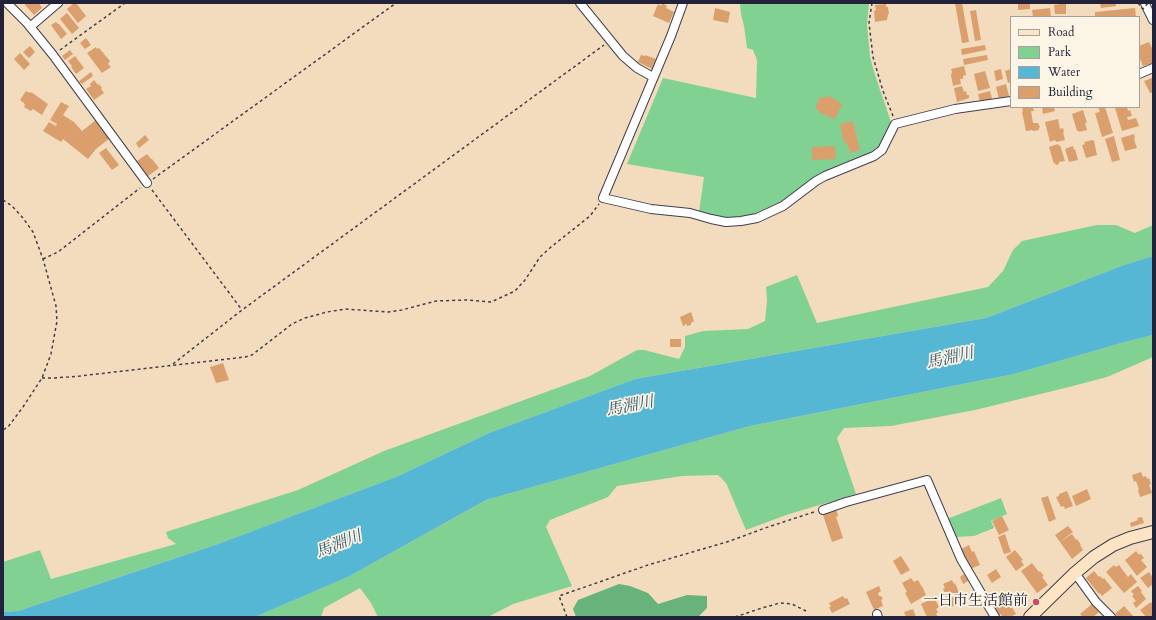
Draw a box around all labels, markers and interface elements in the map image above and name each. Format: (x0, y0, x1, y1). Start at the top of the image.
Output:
legend (1010, 16, 1140, 108)
text: Road (1048, 24, 1074, 40)
text: Park (1048, 44, 1071, 60)
text: Water (1048, 64, 1080, 80)
text: Building (1048, 84, 1092, 100)
water label: 馬淵川 (924, 344, 976, 374)
water label: 馬淵川 (605, 393, 655, 421)
water label: 馬淵川 (313, 527, 365, 563)
place label: 一日市生活館前 (923, 593, 1028, 611)
marker: 一日市生活館前 (1031, 597, 1041, 607)

